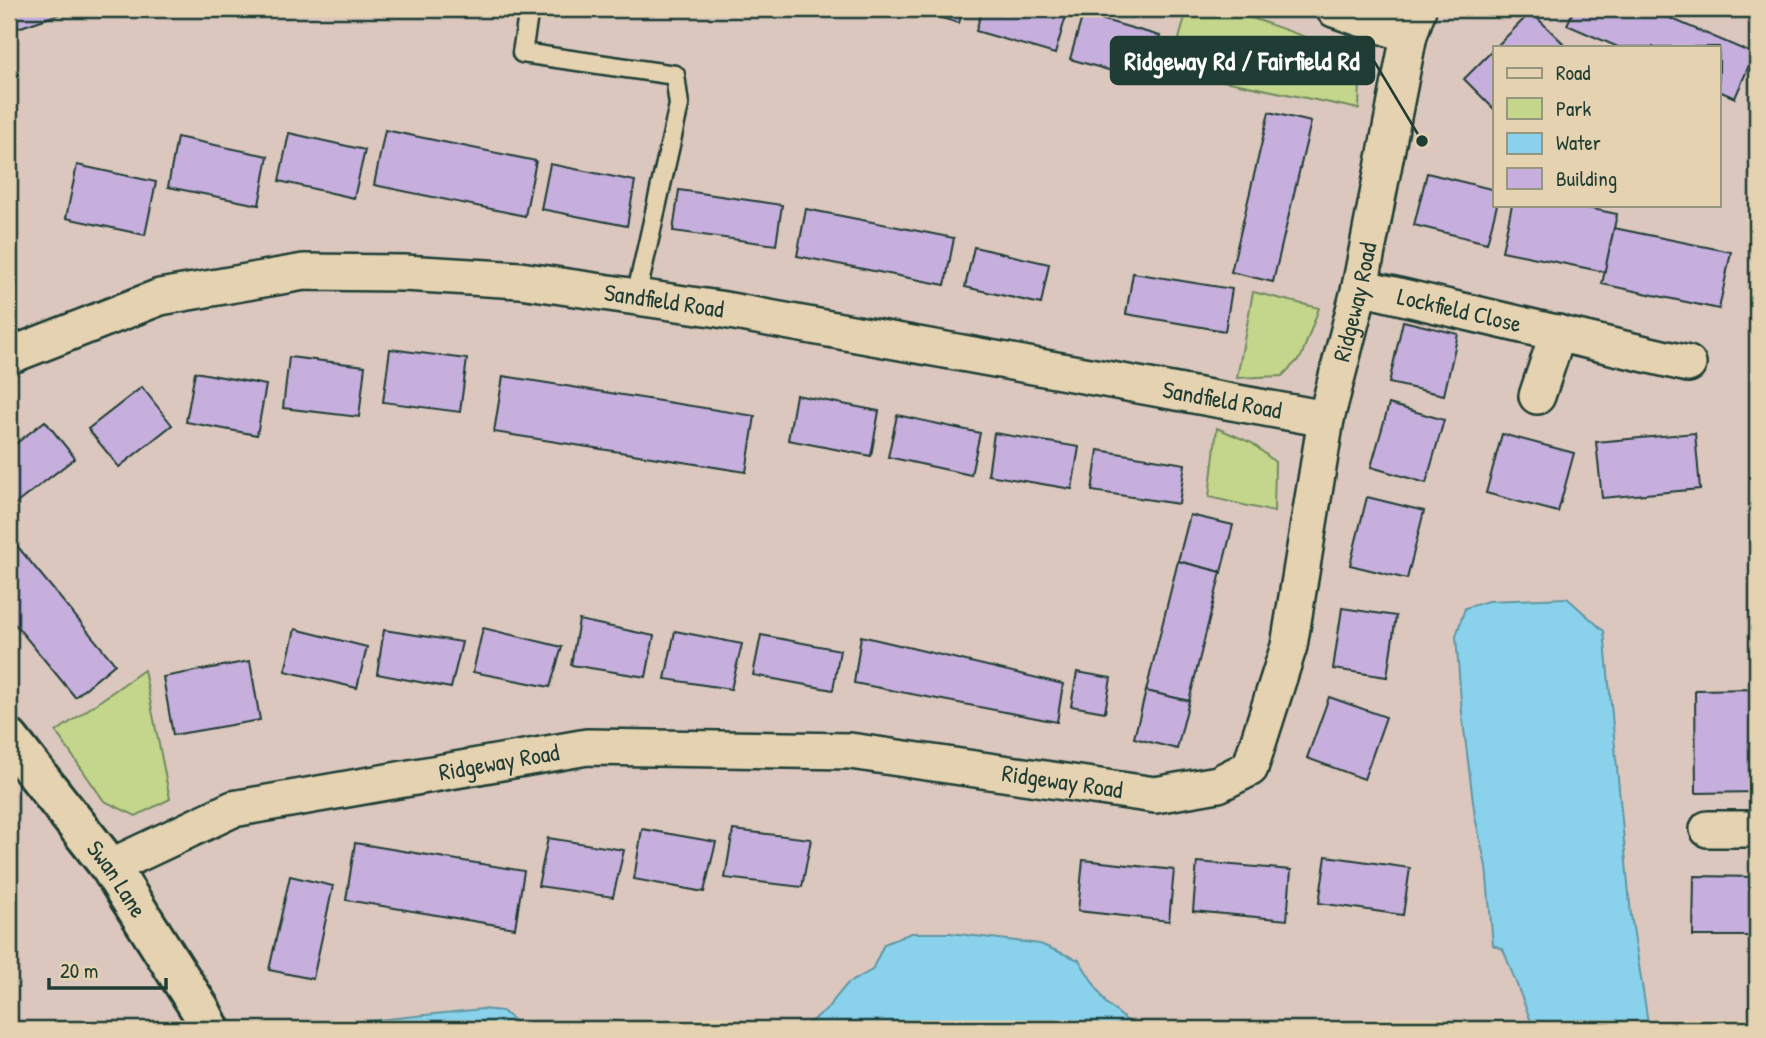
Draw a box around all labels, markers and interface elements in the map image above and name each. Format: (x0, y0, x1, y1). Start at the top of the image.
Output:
callout: Ridgeway Rd / Fairfield Rd (1111, 37, 1374, 84)
text: Ridgeway Rd / Fairfield Rd (1124, 43, 1361, 79)
legend (1493, 46, 1720, 206)
text: Road (1556, 58, 1590, 87)
text: Park (1556, 94, 1591, 123)
text: Water (1556, 128, 1601, 157)
text: Building (1556, 164, 1617, 193)
street label: Ridgeway Road (1324, 239, 1383, 365)
street label: Sandfield Road (602, 275, 726, 325)
street label: Lockfield Close (1394, 279, 1525, 339)
street label: Sandfield Road (1160, 373, 1285, 426)
street label: Ridgeway Road (436, 735, 561, 788)
street label: Ridgeway Road (1000, 756, 1125, 805)
street label: Swan Lane (80, 833, 155, 924)
scale bar (49, 947, 166, 991)
text: 20 m (60, 956, 98, 985)

